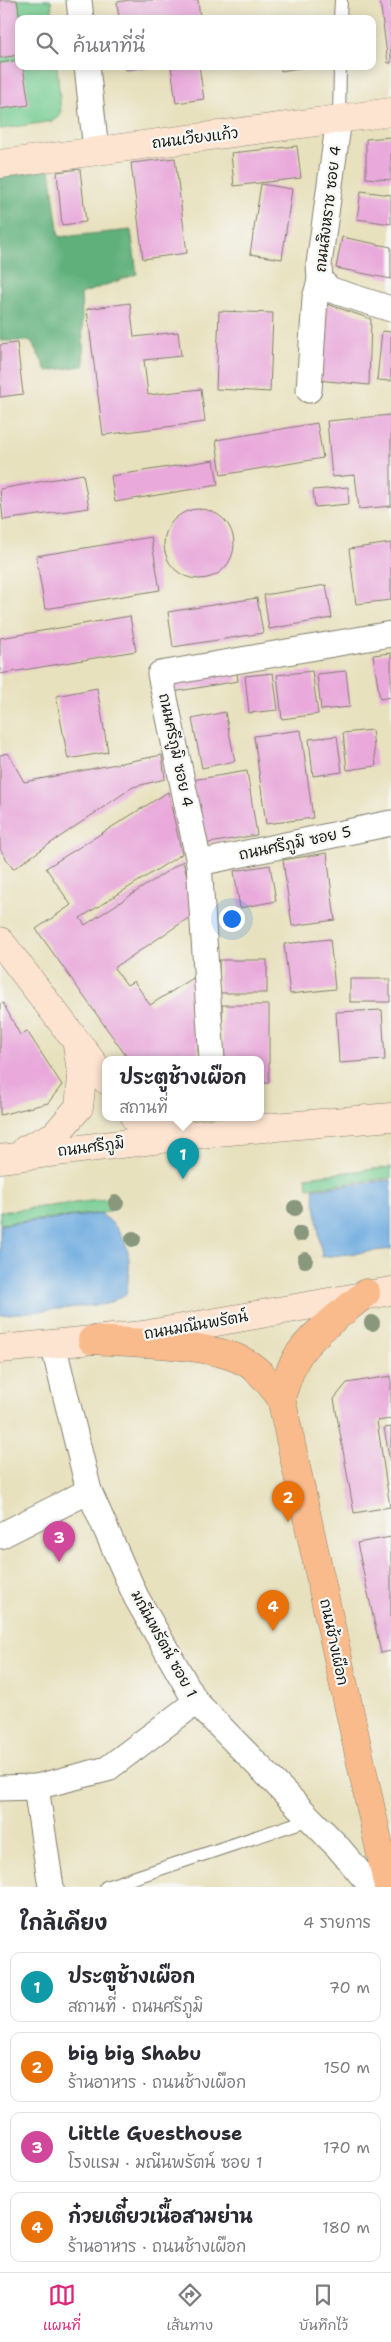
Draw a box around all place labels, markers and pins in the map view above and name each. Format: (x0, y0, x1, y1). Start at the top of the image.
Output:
pin: 1 (167, 1138, 199, 1179)
pin: 2 (272, 1481, 304, 1522)
pin: 3 (43, 1521, 75, 1562)
pin: 4 (257, 1590, 289, 1631)

